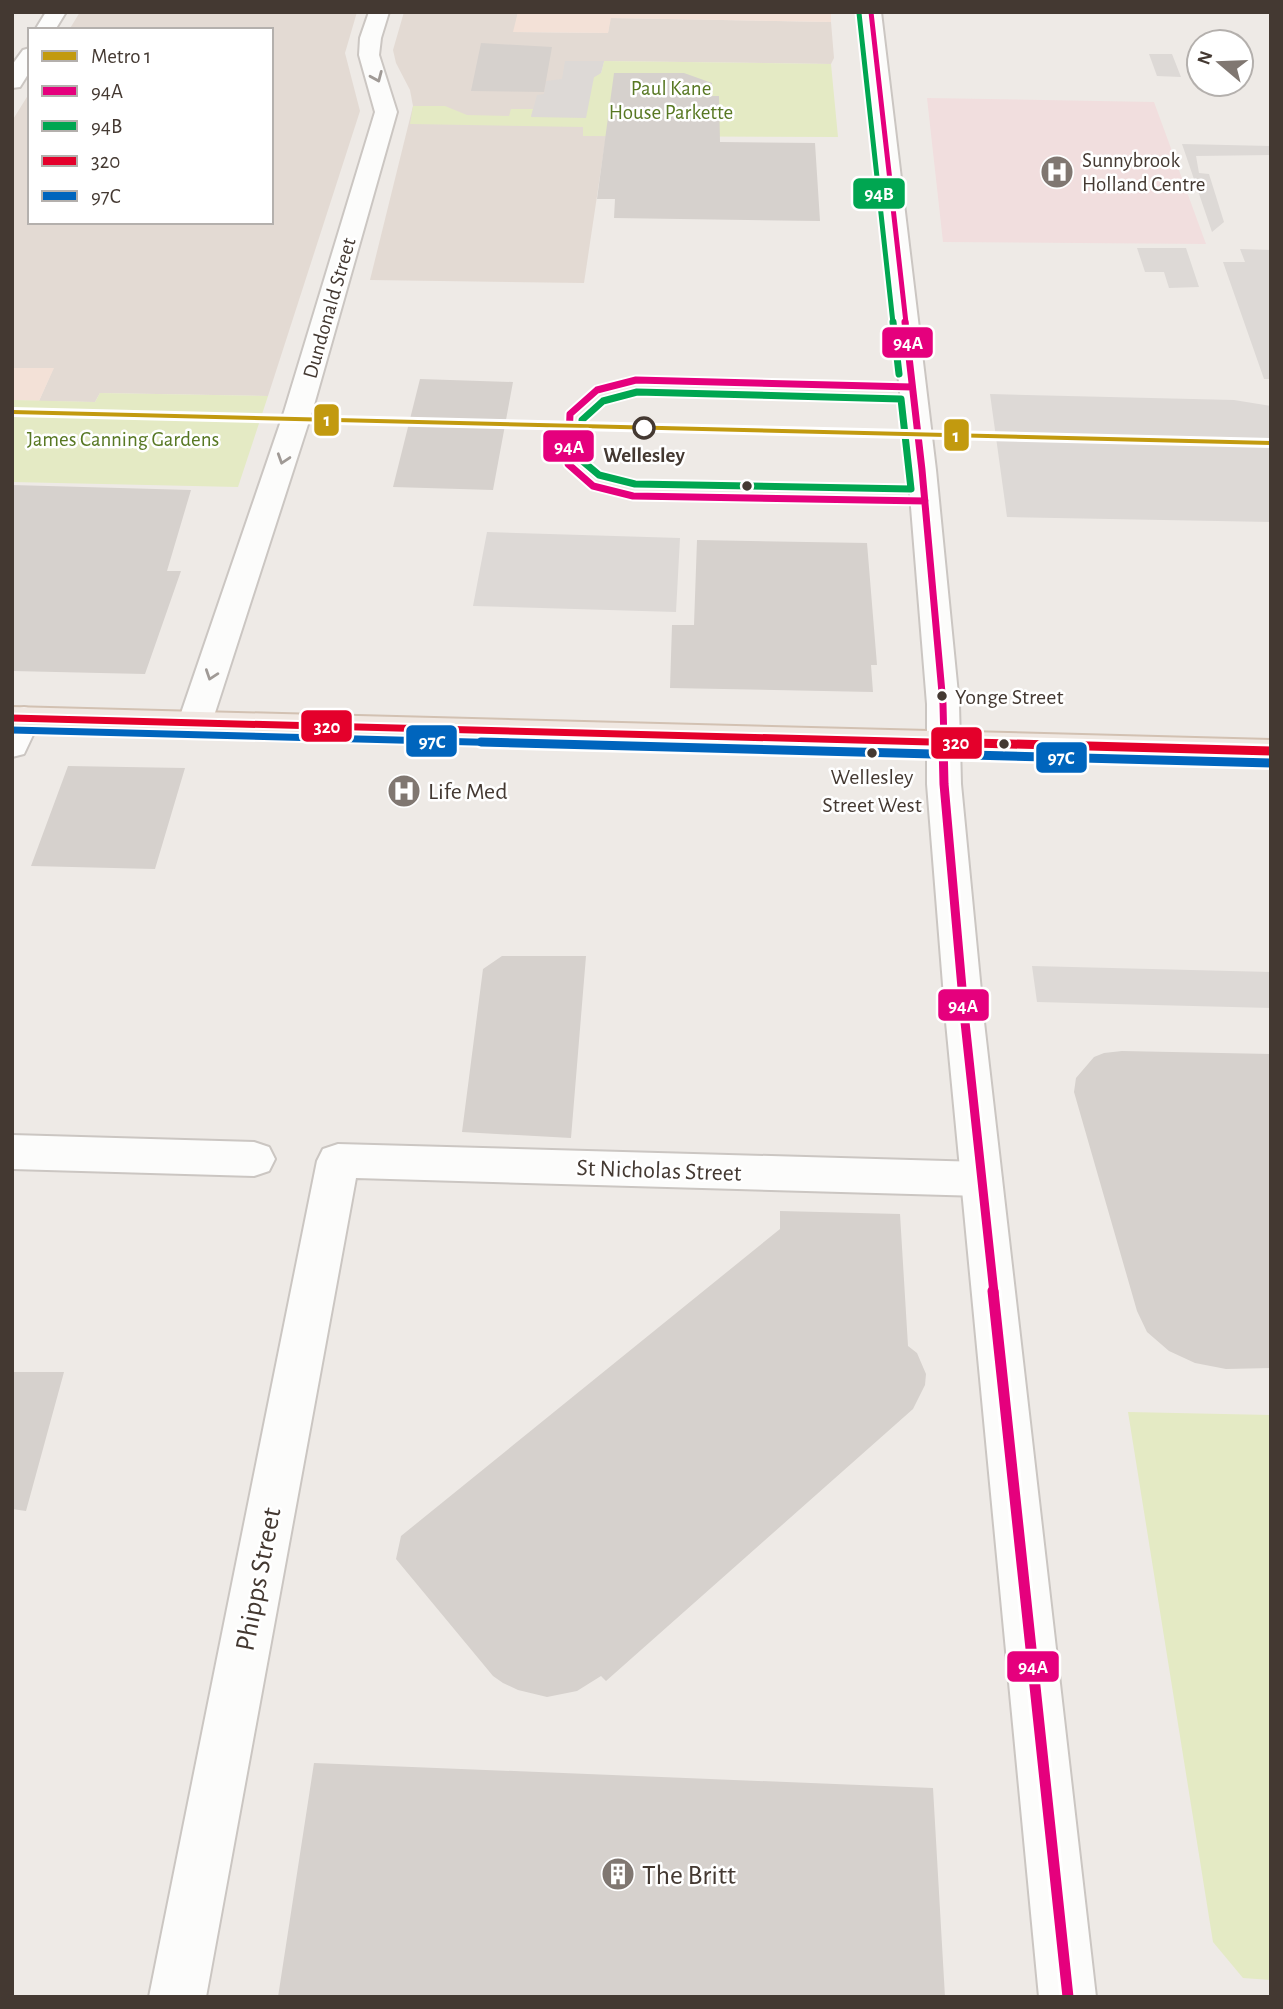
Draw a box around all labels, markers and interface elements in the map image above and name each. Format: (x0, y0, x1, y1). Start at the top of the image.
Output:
legend (28, 28, 273, 224)
north arrow (1185, 28, 1255, 98)
text: Metro 1 (91, 46, 151, 67)
text: N (1194, 49, 1216, 67)
one-way arrow (368, 71, 382, 83)
park label: Paul Kane House Parkette (609, 78, 733, 123)
text: 94A (91, 81, 123, 102)
text: 94B (91, 116, 122, 137)
place label: Sunnybrook Holland Centre (1082, 150, 1205, 195)
text: 320 (91, 151, 120, 172)
hospital icon: Sunnybrook Holland Centre (1038, 153, 1076, 191)
line badge: 94B (852, 177, 906, 210)
text: 94B (864, 185, 894, 204)
text: 97C (91, 186, 121, 207)
street label: Dundonald Street (299, 235, 360, 381)
line badge: 94A (881, 326, 934, 359)
text: 94A (893, 334, 924, 353)
line badge: 1 (313, 403, 340, 437)
text: 1 (324, 411, 330, 430)
marker: Wellesley (633, 417, 655, 439)
line badge: 1 (943, 418, 970, 452)
text: 1 (953, 427, 959, 446)
park label: James Canning Gardens (27, 429, 219, 450)
line badge: 94A (542, 429, 595, 463)
text: 94A (554, 438, 585, 457)
place label: Wellesley (603, 445, 685, 466)
one-way arrow (277, 452, 291, 465)
unlabelled marker (740, 479, 754, 493)
one-way arrow (205, 668, 219, 681)
place label: Yonge Street (955, 686, 1063, 708)
marker: Yonge Street (935, 689, 949, 703)
line badge: 320 (300, 709, 353, 743)
text: 320 (313, 718, 341, 737)
line badge: 97C (405, 724, 458, 758)
line badge: 320 (930, 726, 983, 760)
text: 97C (418, 733, 446, 752)
text: 320 (942, 734, 970, 753)
unlabelled marker (997, 737, 1011, 751)
line badge: 97C (1035, 741, 1088, 774)
marker: Wellesley Street West (865, 746, 879, 760)
text: 97C (1047, 749, 1075, 768)
place label: Wellesley Street West (822, 766, 922, 816)
hospital icon: Life Med (385, 772, 423, 810)
place label: Life Med (428, 780, 508, 804)
line badge: 94A (937, 988, 990, 1022)
text: 94A (948, 997, 979, 1016)
street label: St Nicholas Street (576, 1156, 742, 1186)
street label: Phipps Street (231, 1505, 287, 1653)
line badge: 94A (1006, 1650, 1060, 1683)
text: 94A (1018, 1658, 1049, 1677)
building icon: The Britt (599, 1855, 637, 1893)
place label: The Britt (642, 1862, 736, 1890)

